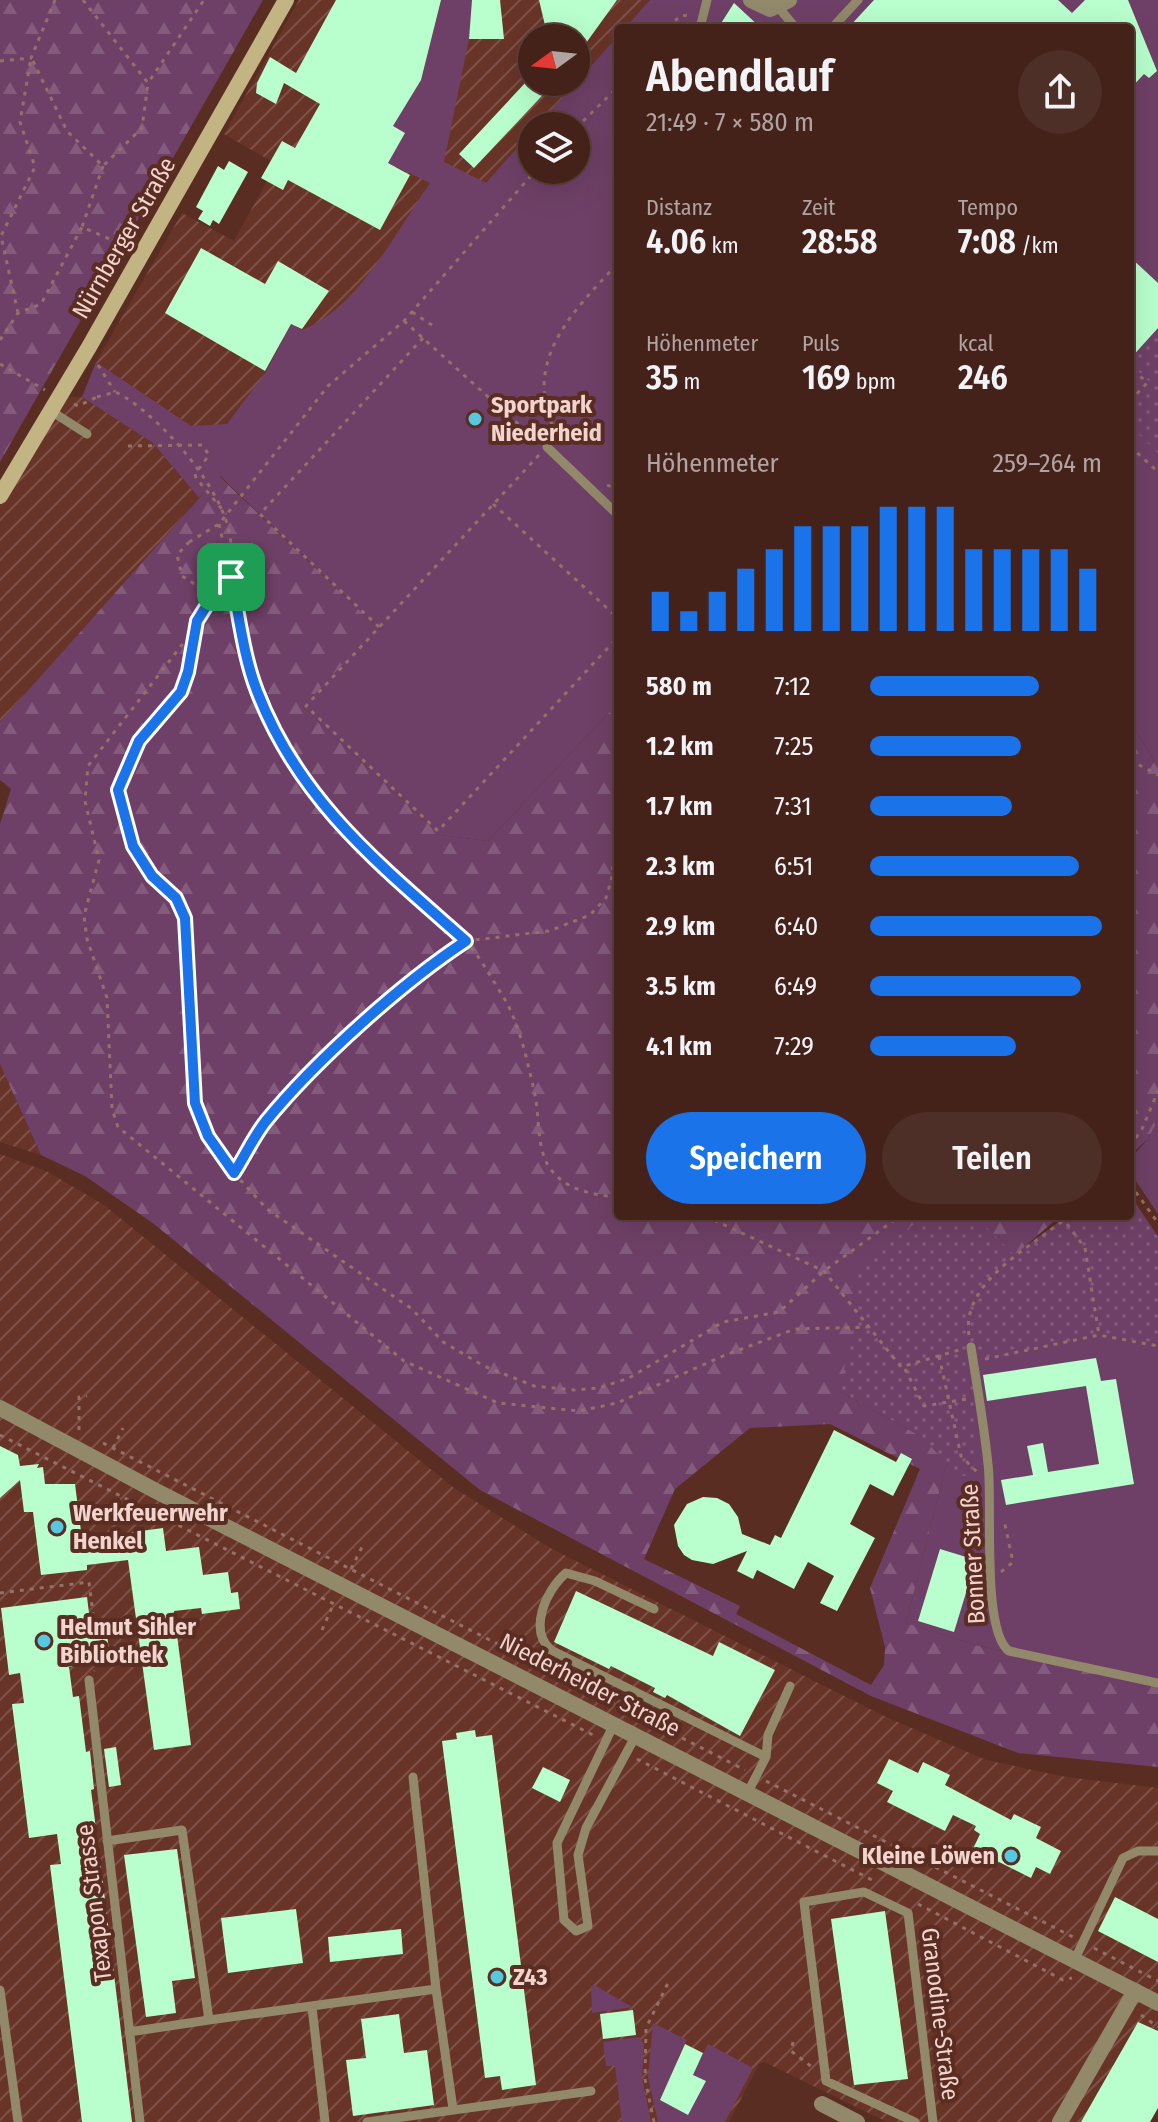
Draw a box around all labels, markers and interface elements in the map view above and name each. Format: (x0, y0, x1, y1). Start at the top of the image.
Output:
north arrow (518, 24, 590, 96)
map controls (518, 24, 590, 184)
text: Abendlauf (646, 50, 833, 103)
button: share (1018, 50, 1102, 134)
text: 21:49 · 7 × 580 m (646, 107, 814, 138)
button: layers (518, 112, 590, 184)
street label: Nürnberger Straße (67, 152, 181, 324)
text: Distanz (646, 194, 712, 221)
text: Zeit (802, 194, 836, 221)
text: Tempo (958, 194, 1018, 221)
text: 4.06 (646, 221, 706, 262)
text: 28:58 (802, 221, 877, 262)
text: 7:08 (958, 221, 1016, 262)
text: km (706, 232, 739, 259)
text: /km (1016, 232, 1059, 259)
text: Höhenmeter (646, 330, 758, 357)
text: Puls (802, 330, 840, 357)
text: kcal (958, 330, 994, 357)
text: 35 (646, 357, 678, 398)
text: 169 (802, 357, 851, 398)
text: 246 (958, 357, 1008, 398)
text: m (678, 368, 700, 395)
text: bpm (851, 368, 896, 395)
place label: Sportpark Niederheid (491, 391, 602, 447)
marker: Sportpark Niederheid (466, 410, 484, 428)
text: Höhenmeter (646, 448, 779, 479)
text: 259–264 m (993, 448, 1102, 479)
pin (197, 543, 265, 611)
icon: arrive (209, 555, 253, 599)
text: 580 m (646, 671, 712, 702)
text: 7:12 (774, 671, 811, 702)
text: 1.2 km (646, 731, 713, 762)
text: 7:25 (774, 731, 813, 762)
text: 1.7 km (646, 791, 713, 822)
text: 7:31 (774, 791, 812, 822)
text: 2.3 km (646, 851, 715, 882)
text: 6:51 (774, 851, 813, 882)
text: 2.9 km (646, 911, 715, 942)
text: 6:40 (774, 911, 818, 942)
text: 3.5 km (646, 971, 716, 1002)
text: 6:49 (774, 971, 817, 1002)
text: 4.1 km (646, 1031, 712, 1062)
text: 7:29 (774, 1031, 814, 1062)
button: Speichern (646, 1112, 866, 1204)
button: Teilen (882, 1112, 1102, 1204)
street label: Bonner Straße (955, 1483, 991, 1625)
place label: Werkfeuerwehr Henkel (73, 1499, 228, 1555)
marker: Werkfeuerwehr Henkel (48, 1518, 66, 1536)
place label: Helmut Sihler Bibliothek (60, 1613, 196, 1669)
street label: Niederheider Straße (495, 1627, 685, 1743)
marker: Helmut Sihler Bibliothek (35, 1632, 53, 1650)
street label: Texapon Strasse (70, 1823, 118, 1983)
place label: Kleine Löwen (862, 1842, 995, 1870)
marker: Kleine Löwen (1002, 1847, 1020, 1865)
street label: Granodine-Straße (916, 1926, 964, 2102)
place label: Z43 (513, 1963, 548, 1991)
marker: Z43 (488, 1968, 506, 1986)

